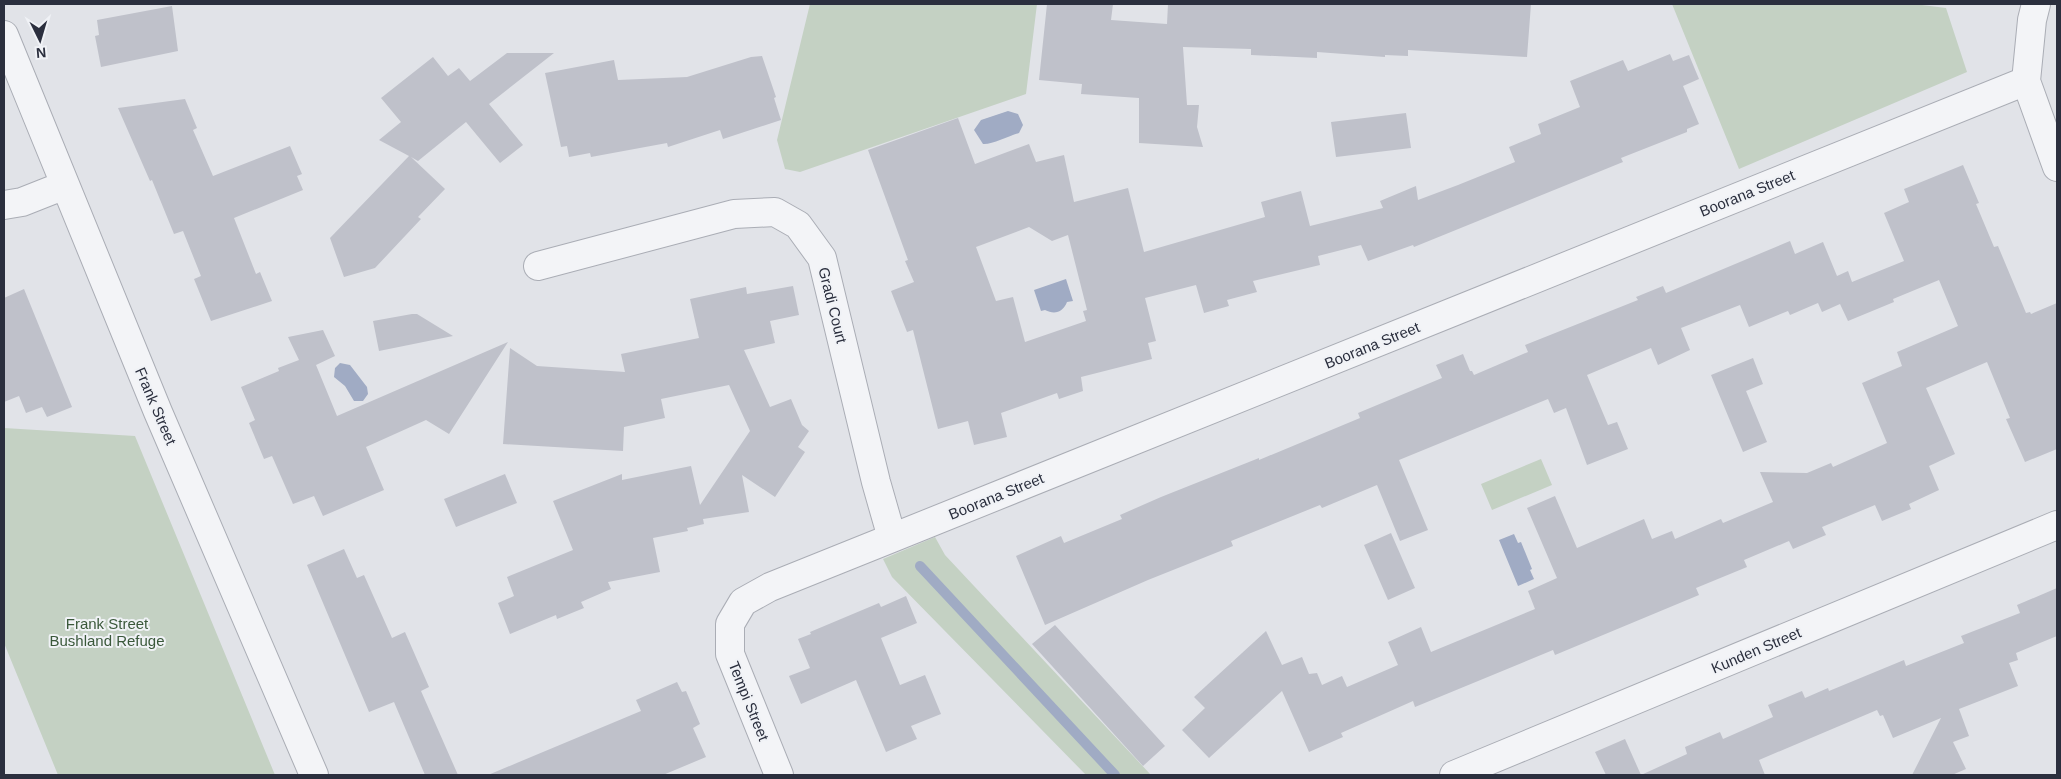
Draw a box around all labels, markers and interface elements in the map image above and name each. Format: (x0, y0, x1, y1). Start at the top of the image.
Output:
north arrow (15, 15, 65, 65)
text: N (35, 45, 47, 61)
street label: Boorana Street (1697, 166, 1798, 220)
street label: Gradi Court (815, 265, 851, 345)
street label: Boorana Street (1322, 318, 1423, 372)
street label: Frank Street (132, 365, 180, 448)
street label: Boorana Street (946, 469, 1047, 523)
park label: Frank Street Bushland Refuge (49, 615, 165, 649)
street label: Kunden Street (1709, 623, 1804, 677)
street label: Tempi Street (725, 659, 773, 744)

